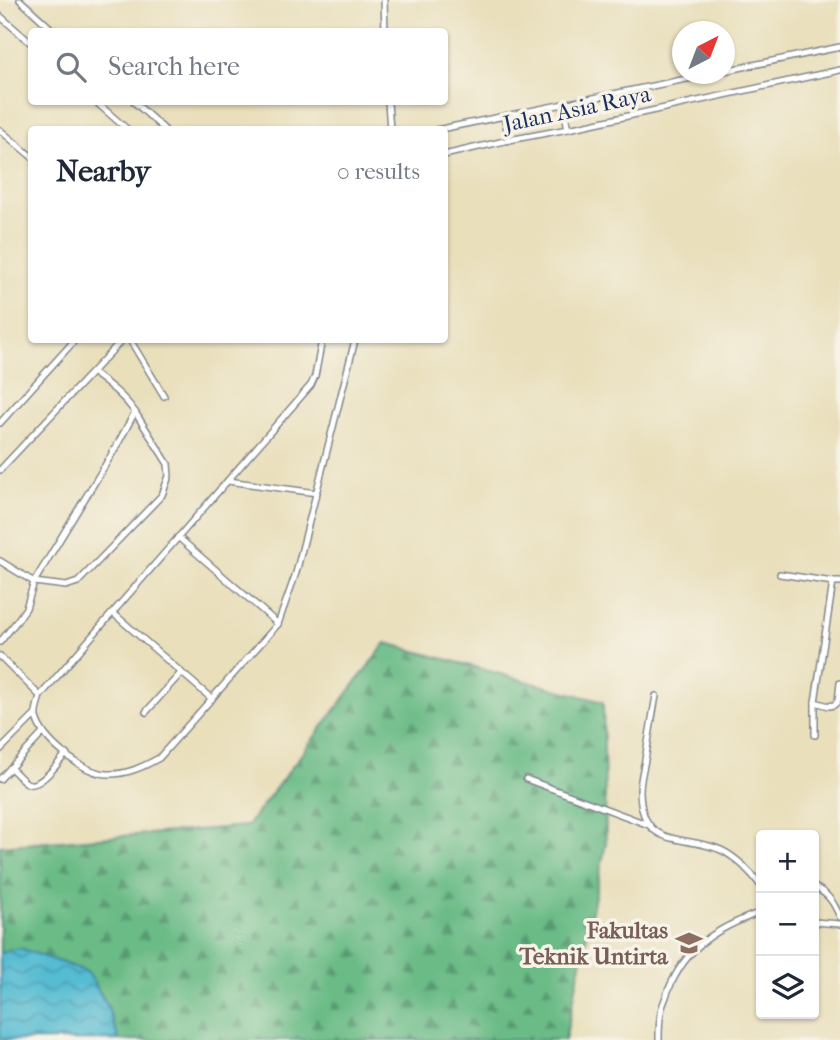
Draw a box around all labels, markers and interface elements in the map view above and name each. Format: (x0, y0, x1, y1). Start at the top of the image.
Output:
north arrow (672, 21, 735, 84)
search box (28, 28, 448, 105)
icon: search (52, 48, 90, 86)
text: Search here (108, 51, 240, 82)
street label: Jalan Asia Raya (499, 80, 653, 138)
text: Nearby (56, 154, 151, 189)
text: 0 results (337, 158, 420, 185)
map controls (756, 830, 819, 1019)
button: + (756, 830, 819, 893)
button: − (756, 893, 819, 956)
place label: Fakultas Teknik Untirta (519, 917, 669, 970)
school or university icon: Fakultas Teknik Untirta (674, 928, 704, 958)
button: layers (756, 956, 819, 1019)

